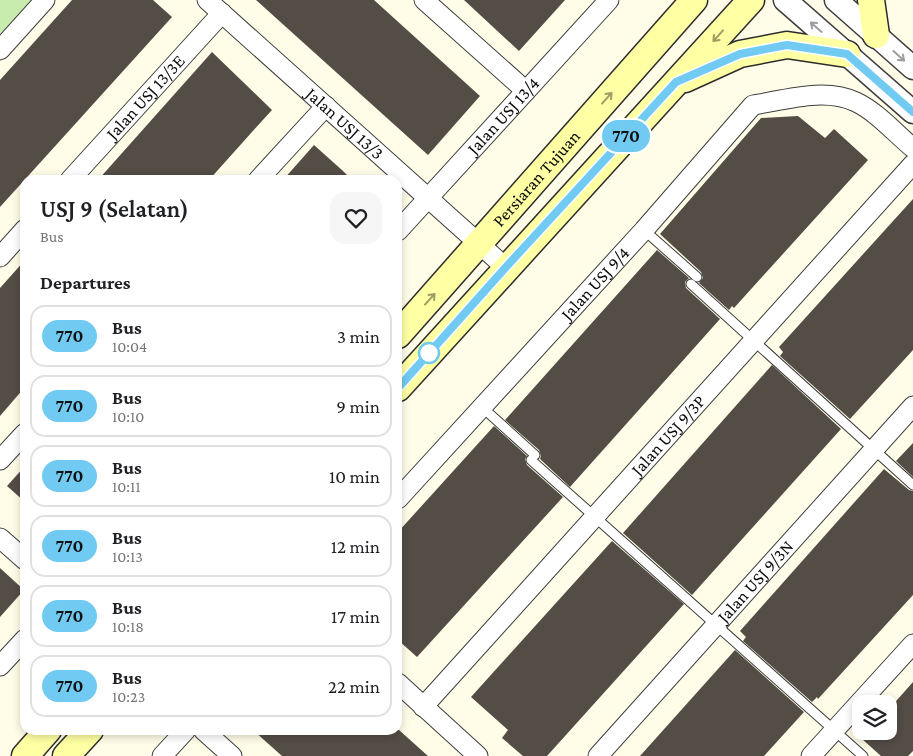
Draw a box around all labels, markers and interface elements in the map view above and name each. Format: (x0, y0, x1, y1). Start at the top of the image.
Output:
one-way arrow (810, 21, 823, 32)
one-way arrow (712, 30, 724, 43)
one-way arrow (892, 50, 905, 61)
street label: Jalan USJ 13/3E (101, 51, 189, 145)
street label: Jalan USJ 13/4 (462, 73, 543, 160)
street label: Jalan USJ 13/3 (300, 82, 388, 163)
one-way arrow (601, 92, 613, 105)
line badge: 770 (597, 120, 655, 152)
street label: Persiaran Tujuan (489, 126, 584, 231)
text: 770 (612, 126, 640, 146)
button: heart (330, 192, 382, 244)
text: USJ 9 (Selatan) (40, 195, 189, 222)
text: Bus (40, 228, 64, 245)
street label: Jalan USJ 9/4 (555, 243, 633, 326)
text: Departures (40, 272, 131, 293)
one-way arrow (424, 292, 436, 305)
text: Bus (112, 317, 142, 338)
text: 770 (56, 326, 83, 346)
text: 3 min (337, 326, 380, 347)
text: 10:04 (112, 338, 147, 355)
unlabelled marker (418, 342, 440, 364)
text: Bus (112, 387, 142, 408)
street label: Jalan USJ 9/3P (626, 391, 709, 481)
text: 770 (56, 396, 83, 416)
text: 9 min (336, 396, 380, 417)
text: 10:10 (112, 408, 144, 425)
text: Bus (112, 457, 142, 478)
text: 770 (56, 466, 83, 486)
text: 10 min (329, 466, 380, 487)
text: 10:11 (112, 478, 141, 495)
text: Bus (112, 527, 142, 548)
text: 770 (56, 536, 83, 556)
text: 12 min (331, 536, 380, 557)
street label: Jalan USJ 9/3N (712, 536, 797, 628)
text: 10:13 (112, 548, 143, 565)
text: Bus (112, 597, 142, 618)
text: 770 (56, 606, 83, 626)
text: 17 min (331, 606, 380, 627)
text: 10:18 (112, 618, 144, 635)
text: Bus (112, 667, 142, 688)
text: 770 (56, 676, 83, 696)
text: 22 min (328, 676, 380, 697)
text: 10:23 (112, 688, 145, 705)
map controls (852, 695, 897, 740)
button: layers (852, 695, 897, 740)

